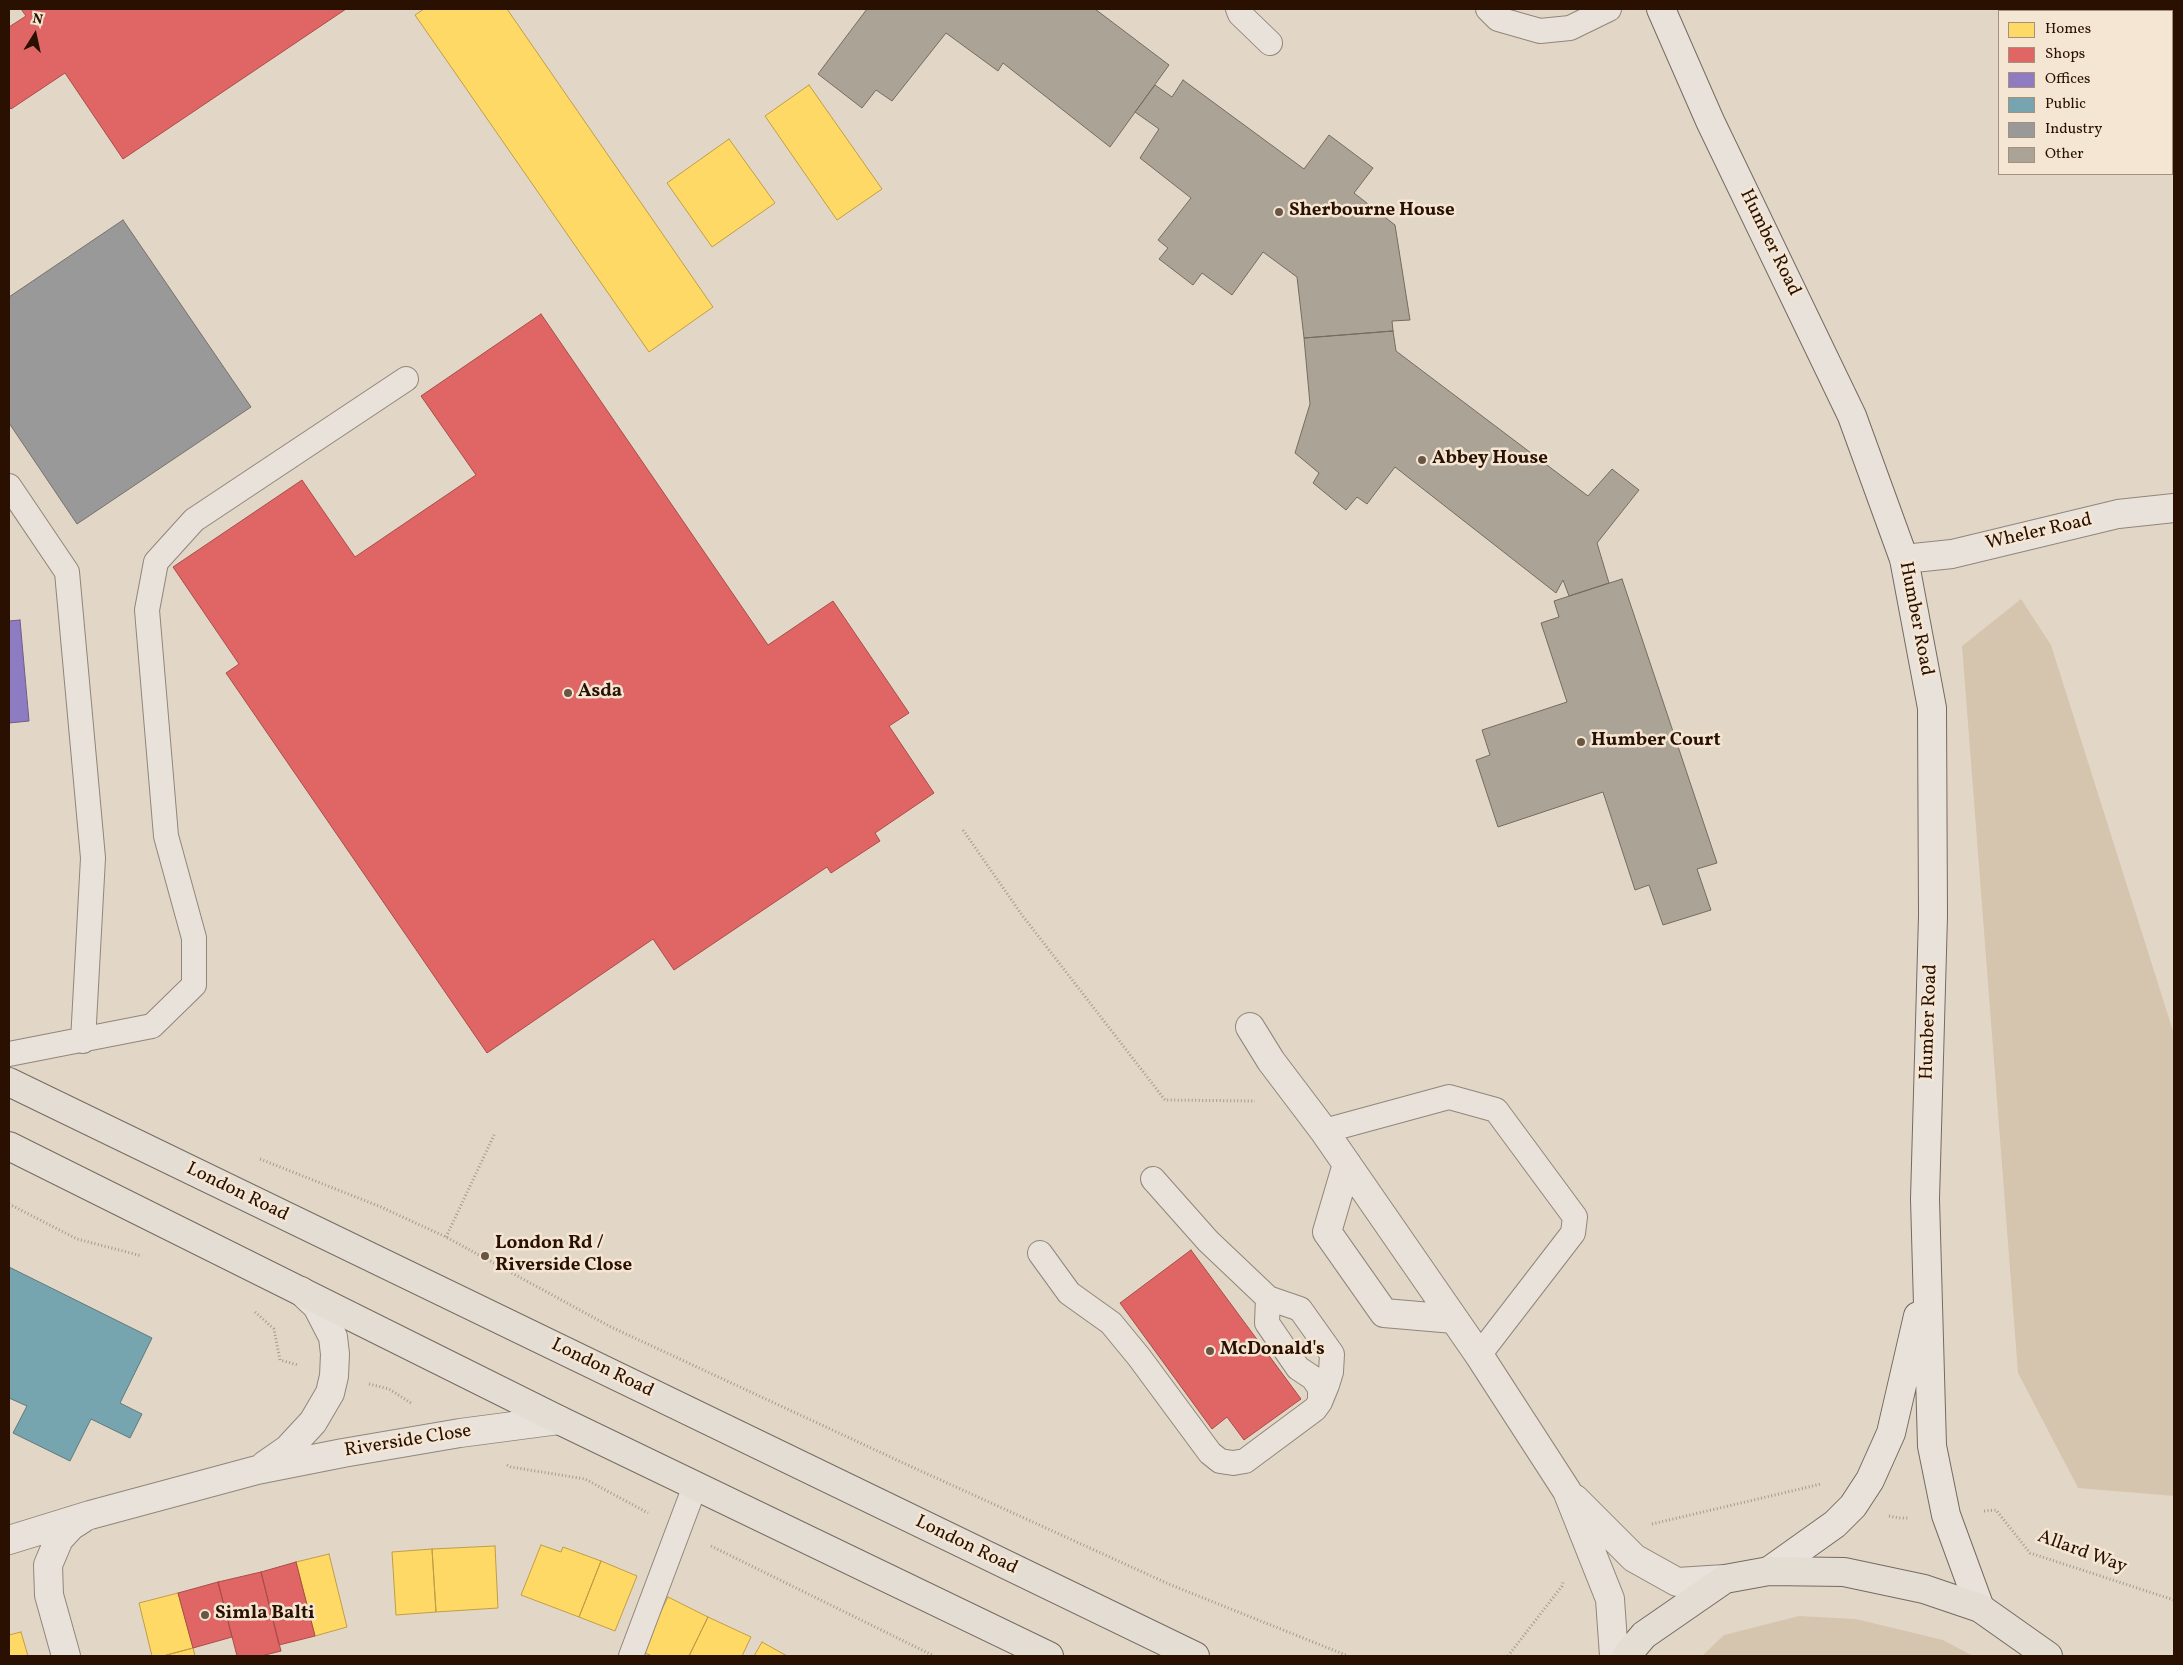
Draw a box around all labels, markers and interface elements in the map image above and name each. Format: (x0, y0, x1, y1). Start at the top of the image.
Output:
text: N (31, 9, 44, 30)
north arrow (10, 10, 60, 60)
legend (1998, 10, 2173, 175)
text: Homes (2045, 19, 2091, 40)
text: Shops (2045, 44, 2085, 65)
text: Offices (2045, 69, 2090, 90)
text: Public (2045, 94, 2086, 115)
text: Industry (2045, 119, 2102, 140)
text: Other (2045, 144, 2084, 165)
street label: Humber Road (1733, 186, 1805, 300)
place label: Sherbourne House (1289, 201, 1455, 223)
marker: Sherbourne House (1273, 206, 1285, 218)
place label: Abbey House (1432, 449, 1548, 471)
marker: Abbey House (1416, 454, 1428, 466)
street label: Wheler Road (1984, 510, 2094, 556)
street label: Humber Road (1893, 560, 1937, 678)
place label: Asda (578, 682, 622, 704)
marker: Asda (562, 687, 574, 699)
place label: Humber Court (1591, 731, 1721, 753)
marker: Humber Court (1575, 736, 1587, 748)
street label: Humber Road (1917, 964, 1943, 1080)
street label: London Road (182, 1158, 292, 1228)
place label: London Rd / Riverside Close (495, 1234, 632, 1278)
marker: London Rd / Riverside Close (479, 1250, 491, 1262)
street label: London Road (547, 1334, 657, 1404)
place label: McDonald's (1220, 1340, 1325, 1362)
marker: McDonald's (1204, 1345, 1216, 1357)
street label: Riverside Close (343, 1421, 473, 1463)
street label: London Road (911, 1511, 1021, 1581)
street label: Allard Way (2034, 1526, 2130, 1580)
place label: Simla Balti (215, 1604, 315, 1626)
marker: Simla Balti (199, 1609, 211, 1621)

